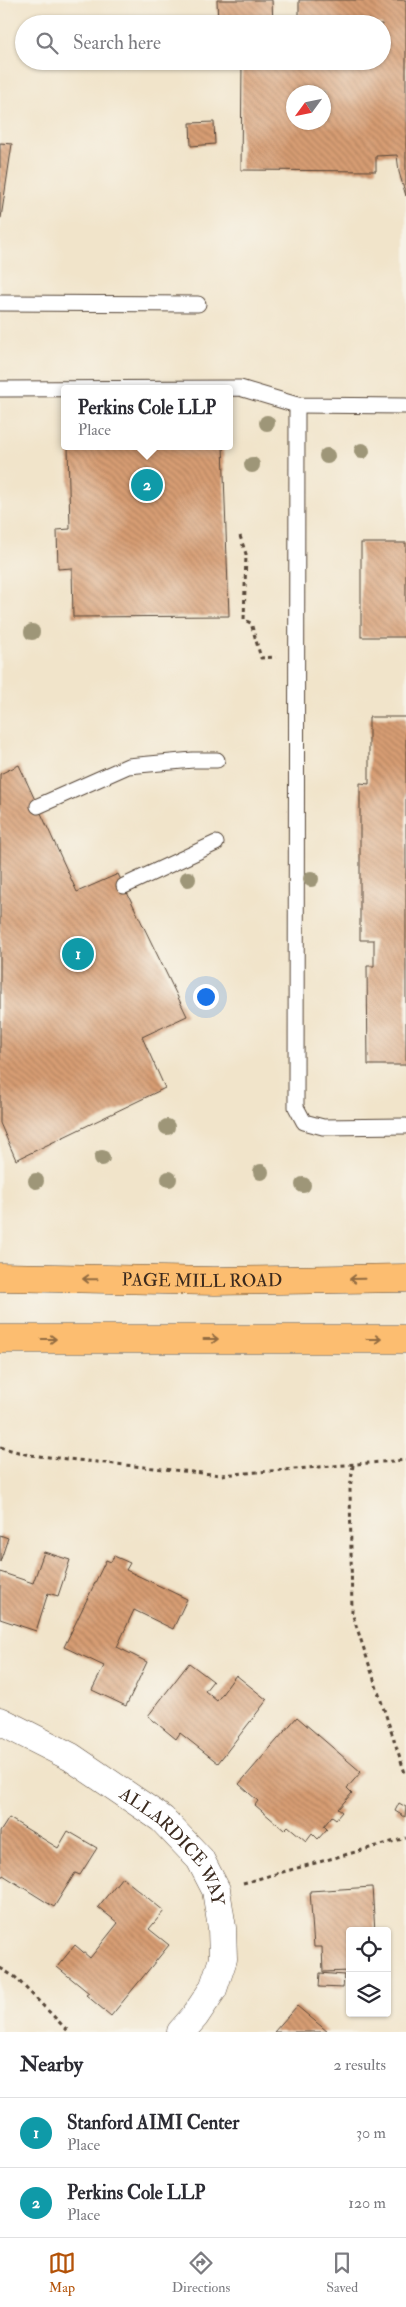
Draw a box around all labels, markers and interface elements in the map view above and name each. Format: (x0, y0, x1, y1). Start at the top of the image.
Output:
search box (15, 15, 391, 70)
icon: search (33, 29, 61, 57)
text: Search here (73, 31, 161, 55)
north arrow (286, 85, 331, 130)
popup (61, 385, 233, 450)
text: Perkins Cole LLP (78, 396, 216, 420)
text: Place (78, 420, 111, 440)
pin: 2 (131, 466, 163, 504)
pin: 1 (62, 935, 94, 973)
your location (193, 984, 219, 1010)
street label: PAGE MILL ROAD (121, 1268, 283, 1293)
one-way arrow (82, 1274, 98, 1284)
one-way arrow (350, 1274, 366, 1283)
one-way arrow (40, 1334, 56, 1344)
one-way arrow (202, 1334, 219, 1344)
one-way arrow (365, 1334, 381, 1344)
street label: ALLARDICE WAY (114, 1782, 229, 1908)
map controls (346, 1927, 391, 2017)
button: locate (346, 1927, 391, 1972)
button: layers (346, 1972, 391, 2017)
text: Nearby (20, 2051, 83, 2078)
text: 2 results (333, 2055, 386, 2075)
text: Stanford AIMI Center (67, 2111, 239, 2135)
text: 1 (33, 2123, 39, 2143)
text: 30 m (356, 2123, 386, 2143)
text: Place (67, 2135, 100, 2155)
text: Perkins Cole LLP (67, 2181, 205, 2205)
text: 2 (32, 2193, 40, 2213)
text: 120 m (348, 2193, 386, 2213)
text: Place (67, 2205, 100, 2225)
tab: Map (48, 2249, 76, 2296)
tab: Directions (172, 2249, 230, 2296)
tab: Saved (326, 2249, 358, 2296)

